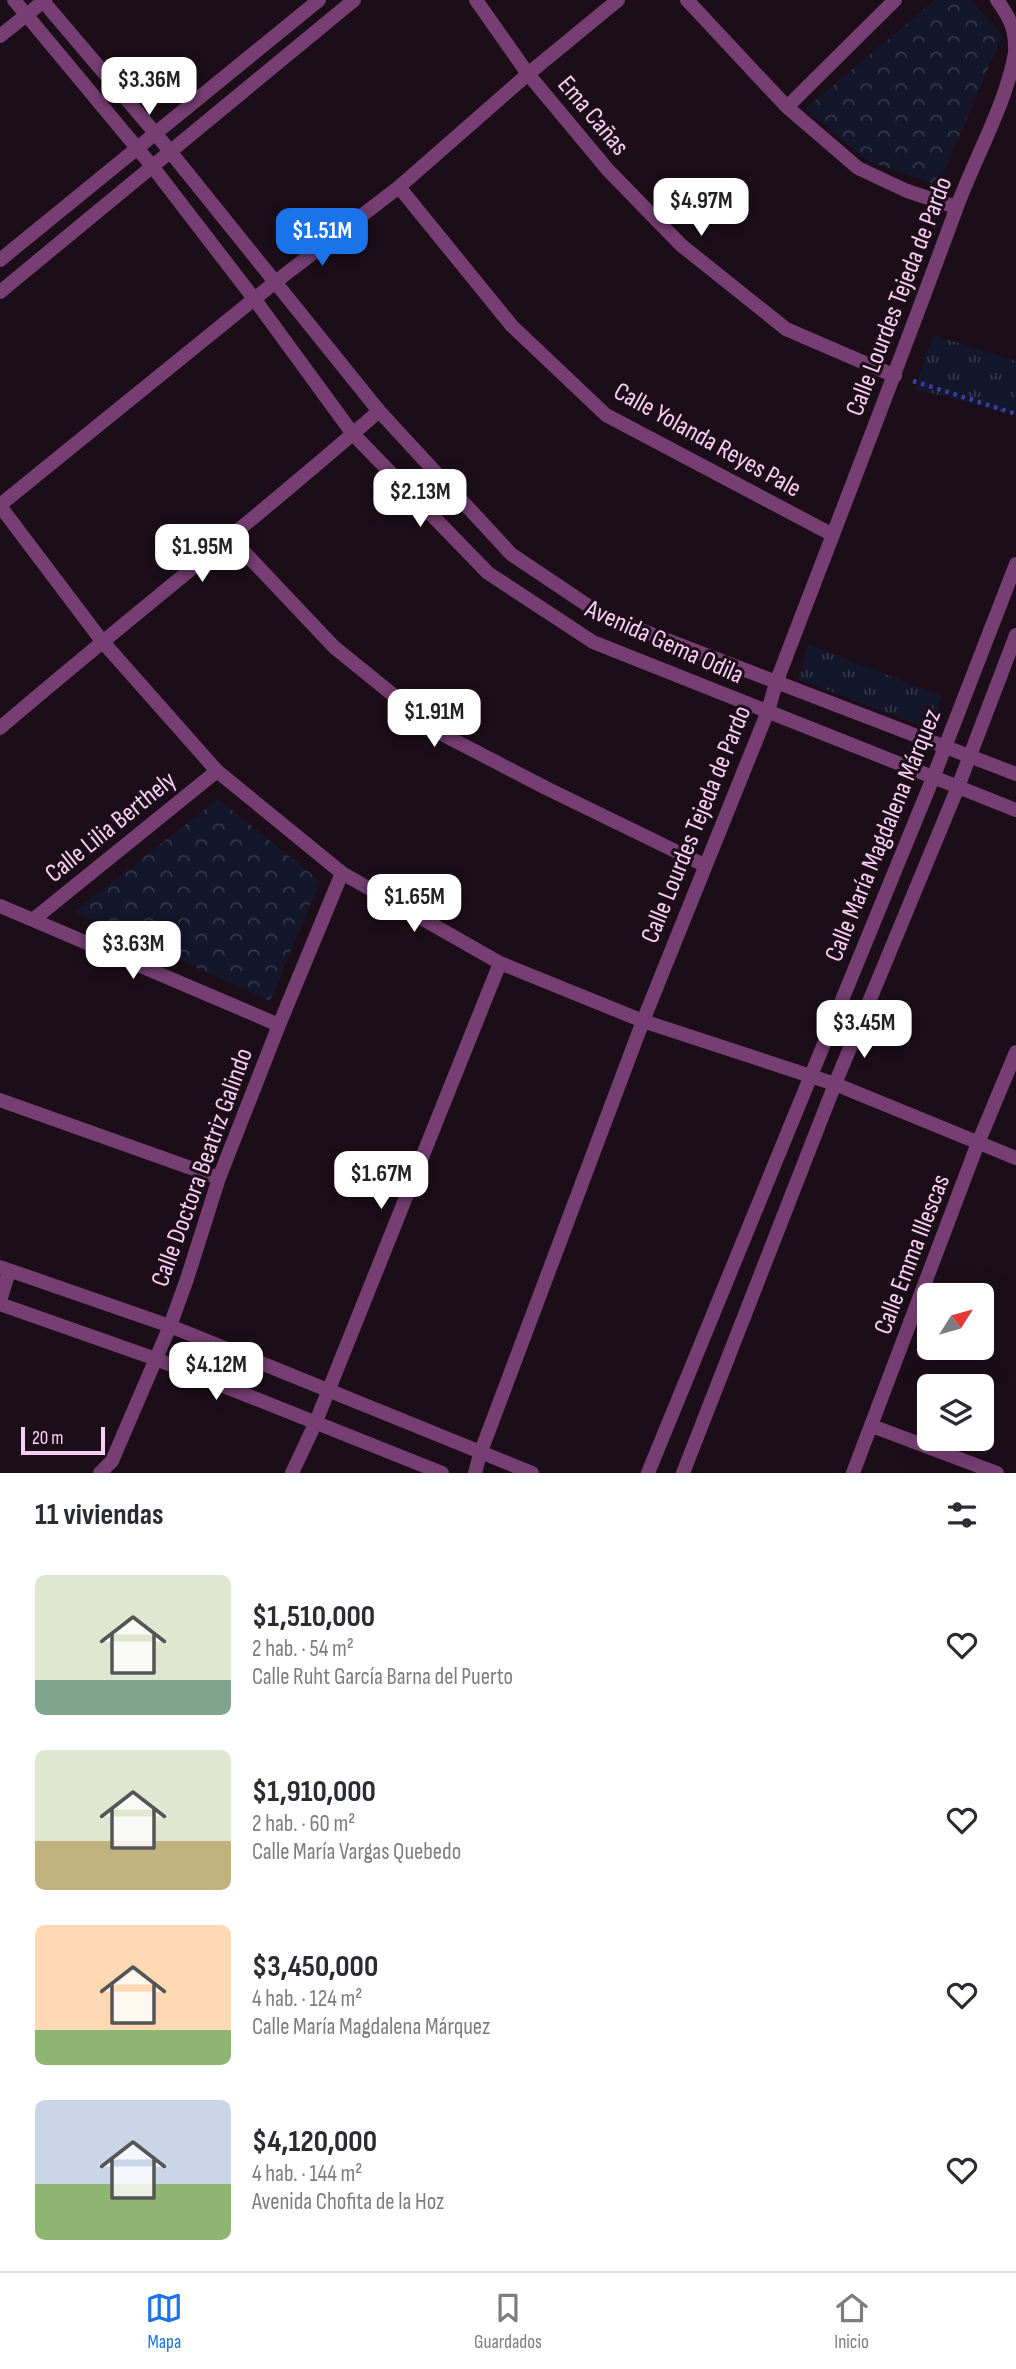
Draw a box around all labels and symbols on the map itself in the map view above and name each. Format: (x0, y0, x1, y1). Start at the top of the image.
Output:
pin: $3.36M (92, 58, 206, 117)
street label: Ema Cañas (551, 70, 635, 162)
street label: Calle Lourdes Tejeda de Pardo (840, 173, 959, 420)
pin: $4.97M (644, 178, 758, 238)
pin: $1.51M (265, 208, 379, 268)
street label: Calle Yolanda Reyes Pale (608, 376, 806, 505)
pin: $2.13M (363, 470, 477, 529)
pin: $1.95M (145, 524, 259, 584)
street label: Avenida Gema Odila (580, 593, 748, 691)
pin: $1.91M (377, 690, 491, 749)
street label: Calle Lourdes Tejeda de Pardo (635, 701, 758, 948)
street label: Calle María Magdalena Márquez (819, 705, 948, 966)
street label: Calle Lilia Berthely (39, 765, 183, 889)
pin: $1.65M (357, 874, 471, 934)
pin: $3.63M (76, 922, 190, 981)
pin: $3.45M (807, 1000, 921, 1060)
street label: Calle Doctora Beatriz Galindo (145, 1044, 260, 1291)
pin: $1.67M (324, 1152, 438, 1211)
street label: Calle Emma Illescas (868, 1170, 957, 1339)
north arrow (917, 1283, 994, 1360)
pin: $4.12M (159, 1342, 273, 1402)
scale bar (21, 1424, 105, 1456)

